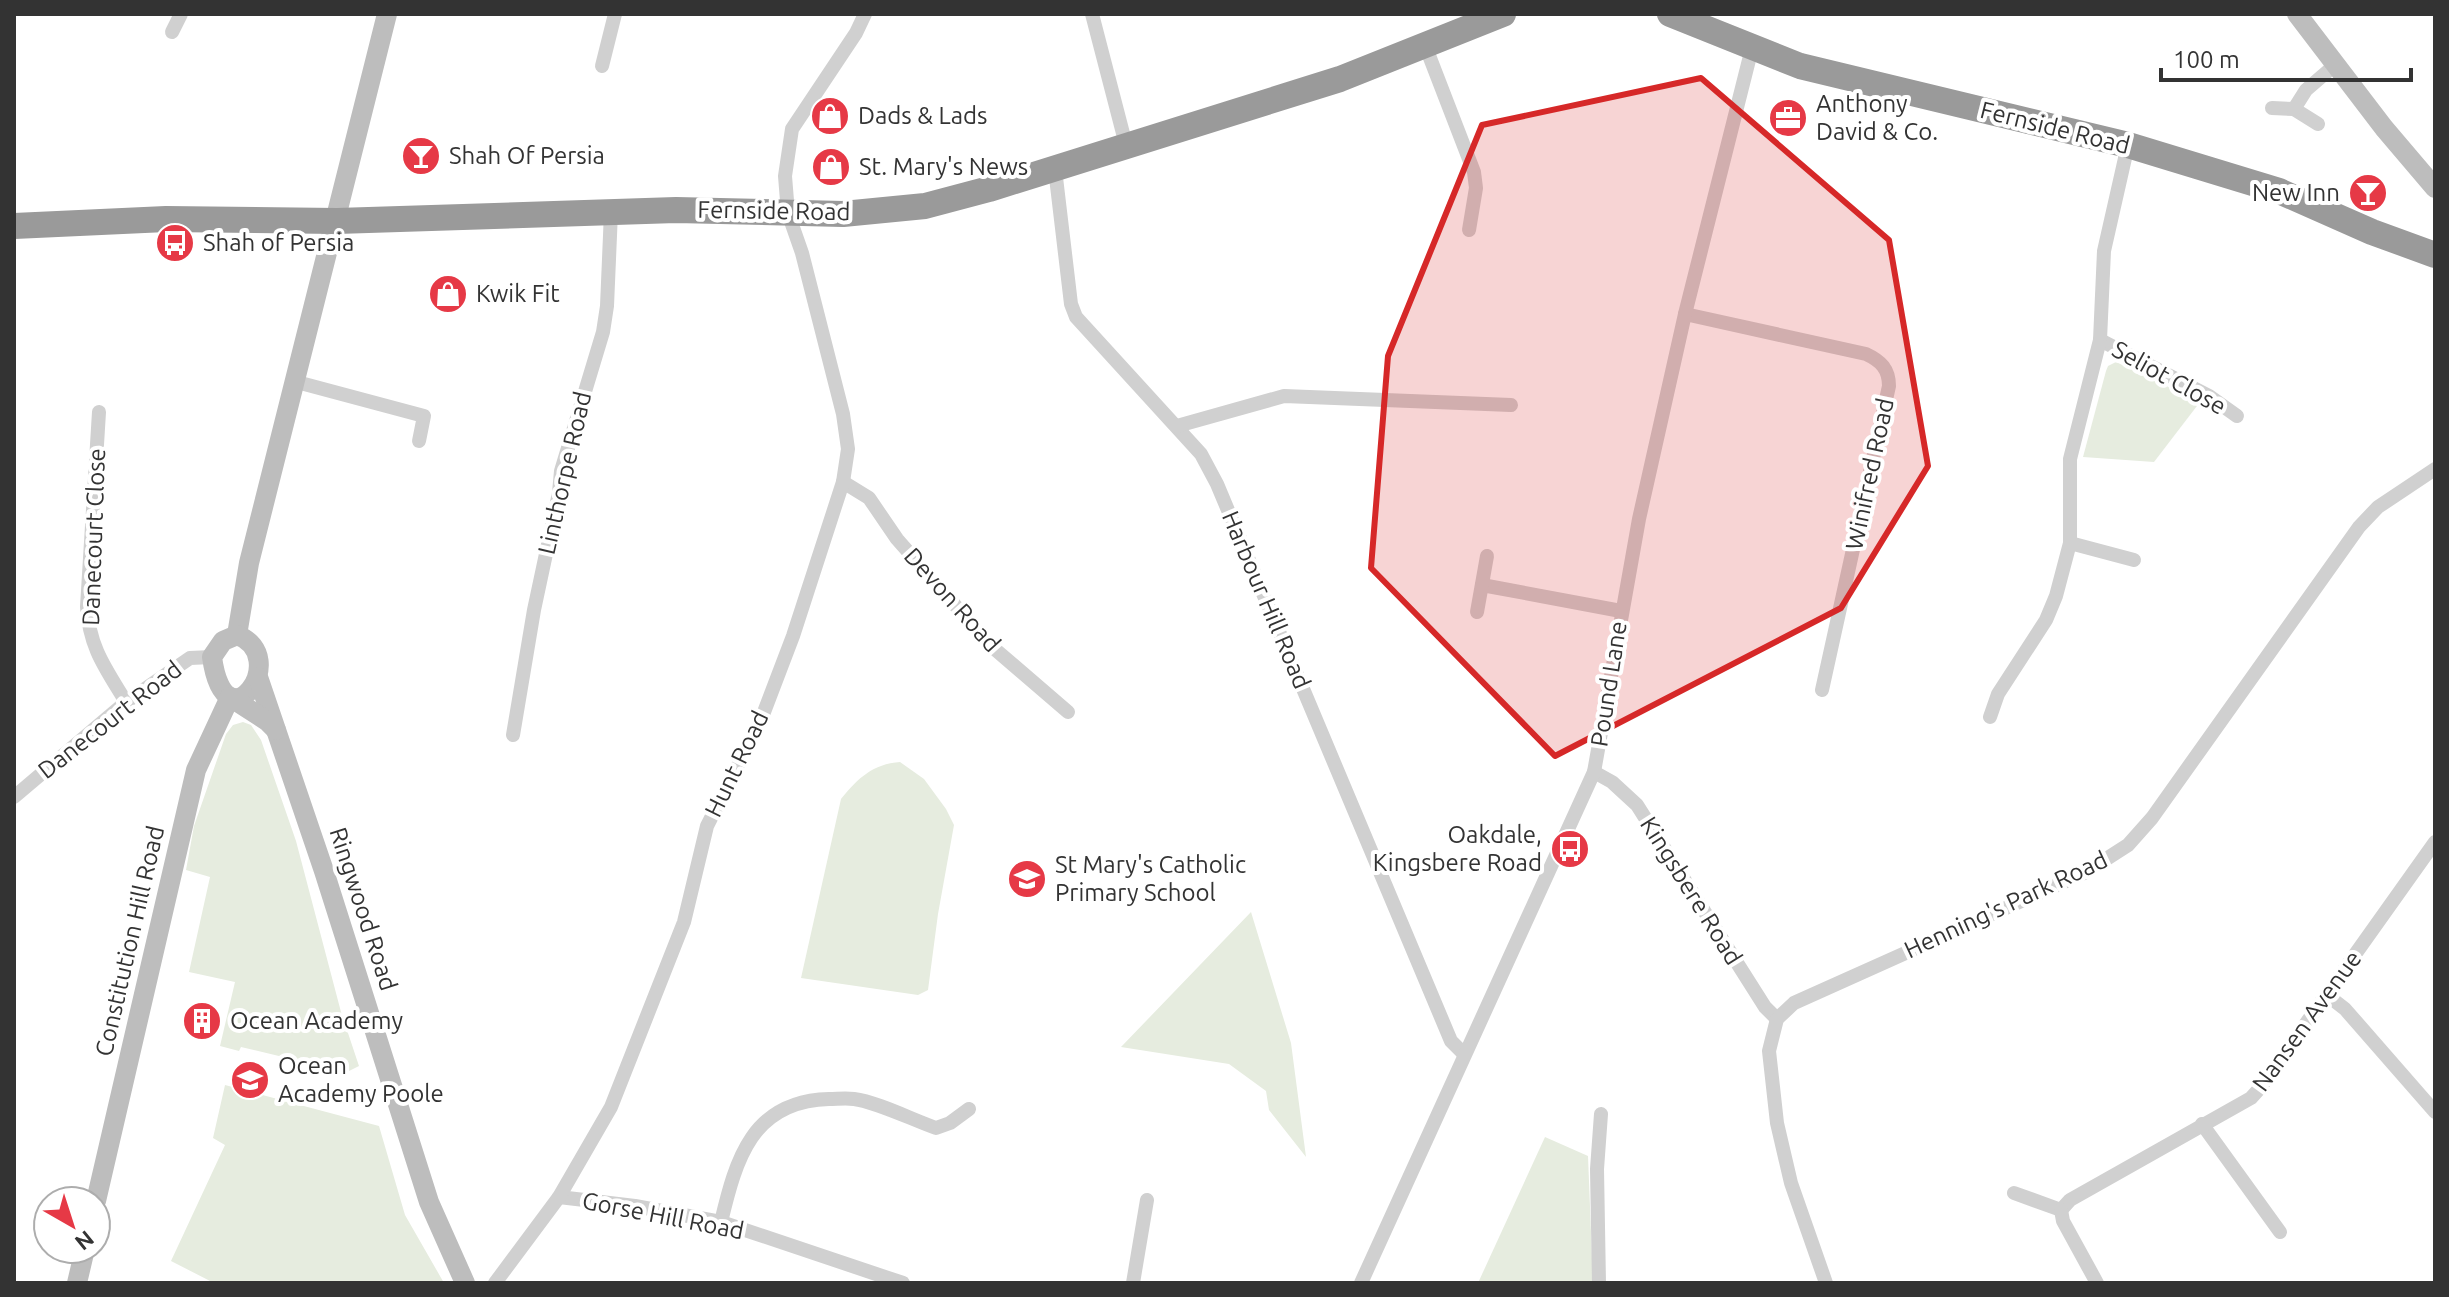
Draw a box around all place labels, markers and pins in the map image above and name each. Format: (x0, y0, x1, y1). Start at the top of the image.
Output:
place label: Anthony David & Co. (1816, 90, 1938, 145)
shop icon: Dads & Lads (809, 95, 851, 137)
office icon: Anthony David & Co. (1767, 97, 1809, 139)
place label: Dads & Lads (858, 102, 987, 129)
bar icon: Shah Of Persia (400, 135, 442, 177)
place label: Shah Of Persia (449, 142, 605, 169)
shop icon: St. Mary's News (810, 146, 852, 188)
place label: St. Mary's News (859, 153, 1028, 180)
bar icon: New Inn (2347, 172, 2389, 214)
place label: New Inn (2252, 179, 2340, 206)
bus stop icon: Shah of Persia (154, 222, 196, 264)
place label: Shah of Persia (203, 229, 354, 256)
shop icon: Kwik Fit (427, 273, 469, 315)
place label: Kwik Fit (476, 280, 560, 307)
place label: Oakdale, Kingsbere Road (1373, 821, 1542, 876)
bus stop icon: Oakdale, Kingsbere Road (1549, 828, 1591, 870)
place label: St Mary's Catholic Primary School (1055, 851, 1246, 906)
school or university icon: St Mary's Catholic Primary School (1006, 858, 1048, 900)
building icon: Ocean Academy (181, 1000, 223, 1042)
place label: Ocean Academy (230, 1007, 403, 1034)
place label: Ocean Academy Poole (278, 1052, 444, 1107)
school or university icon: Ocean Academy Poole (229, 1059, 271, 1101)

